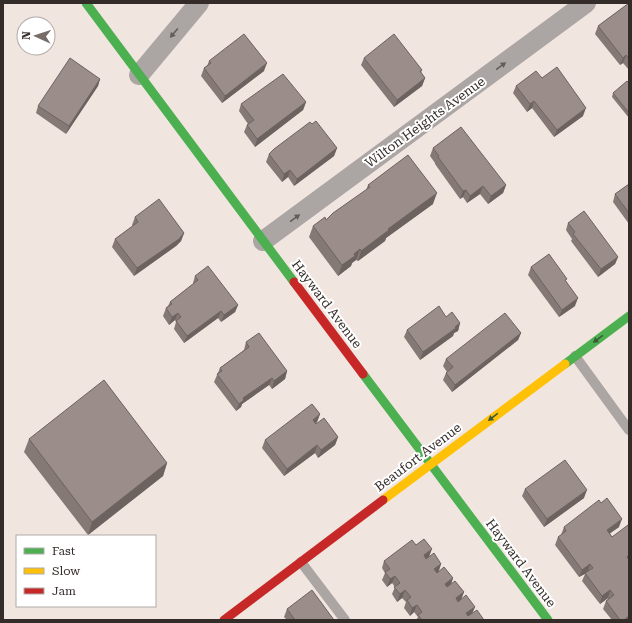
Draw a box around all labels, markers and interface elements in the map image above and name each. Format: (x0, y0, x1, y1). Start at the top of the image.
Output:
north arrow (16, 16, 56, 56)
one-way arrow (170, 28, 179, 38)
text: N (20, 30, 33, 40)
one-way arrow (495, 62, 506, 70)
street label: Wilton Heights Avenue (362, 73, 488, 171)
one-way arrow (289, 214, 300, 222)
street label: Hayward Avenue (289, 257, 365, 351)
one-way arrow (592, 335, 603, 343)
one-way arrow (488, 413, 499, 421)
street label: Beaufort Avenue (372, 420, 464, 494)
street label: Hayward Avenue (483, 516, 559, 610)
legend (16, 535, 156, 607)
text: Fast (52, 544, 76, 558)
text: Slow (52, 564, 80, 578)
text: Jam (52, 584, 76, 598)

